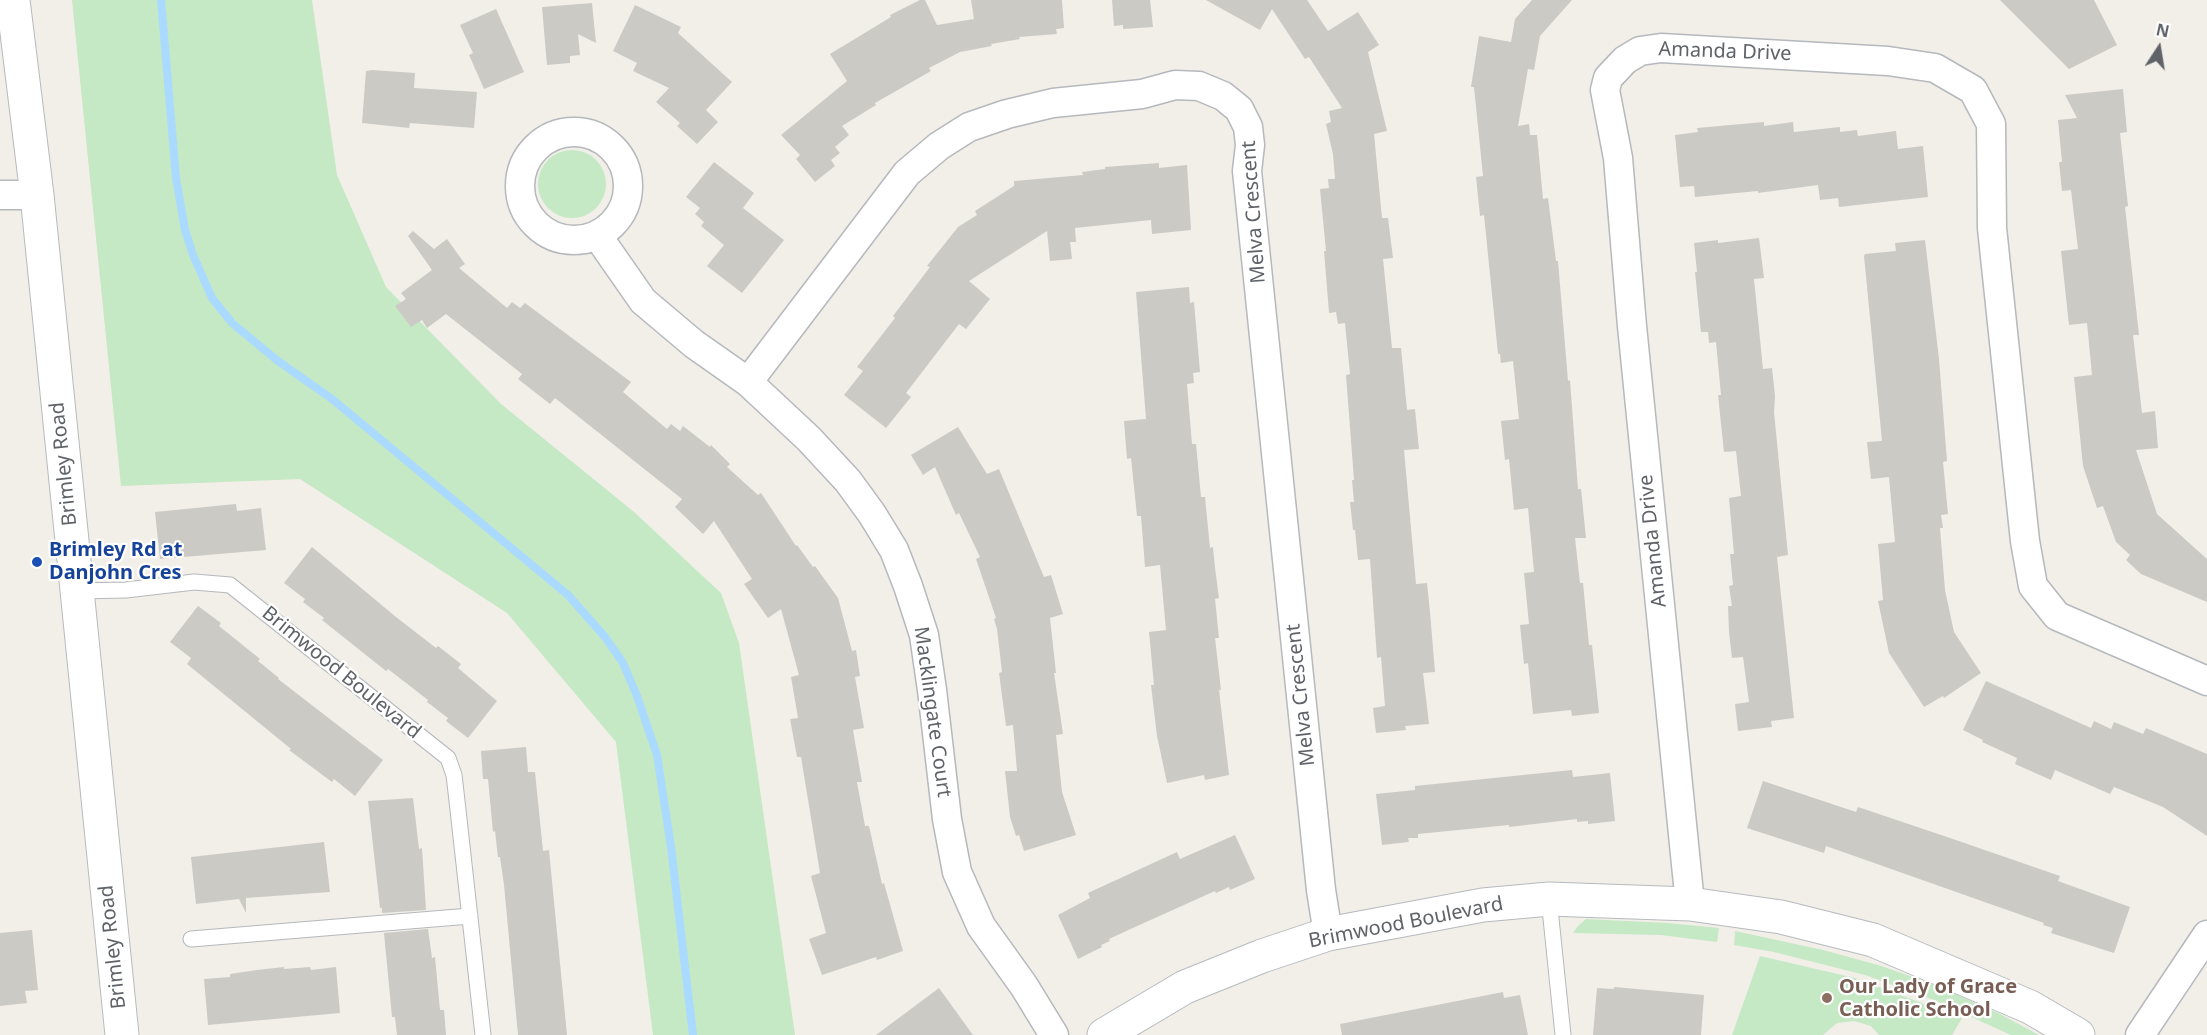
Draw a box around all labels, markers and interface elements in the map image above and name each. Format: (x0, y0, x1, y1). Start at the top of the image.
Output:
north arrow (2129, 18, 2189, 78)
text: N (2154, 18, 2171, 43)
street label: Amanda Drive (1658, 38, 1792, 66)
street label: Melva Crescent (1237, 140, 1271, 284)
street label: Brimley Road (46, 401, 82, 527)
street label: Amanda Drive (1634, 473, 1672, 609)
place label: Brimley Rd at Danjohn Cres (49, 538, 182, 585)
marker: Brimley Rd at Danjohn Cres (30, 555, 44, 569)
street label: Brimwood Boulevard (257, 602, 425, 744)
street label: Melva Crescent (1282, 623, 1320, 767)
street label: Macklingate Court (908, 625, 956, 799)
street label: Brimley Road (95, 884, 131, 1010)
street label: Brimwood Boulevard (1307, 892, 1505, 954)
place label: Our Lady of Grace Catholic School (1839, 975, 2017, 1022)
marker: Our Lady of Grace Catholic School (1820, 991, 1834, 1005)

